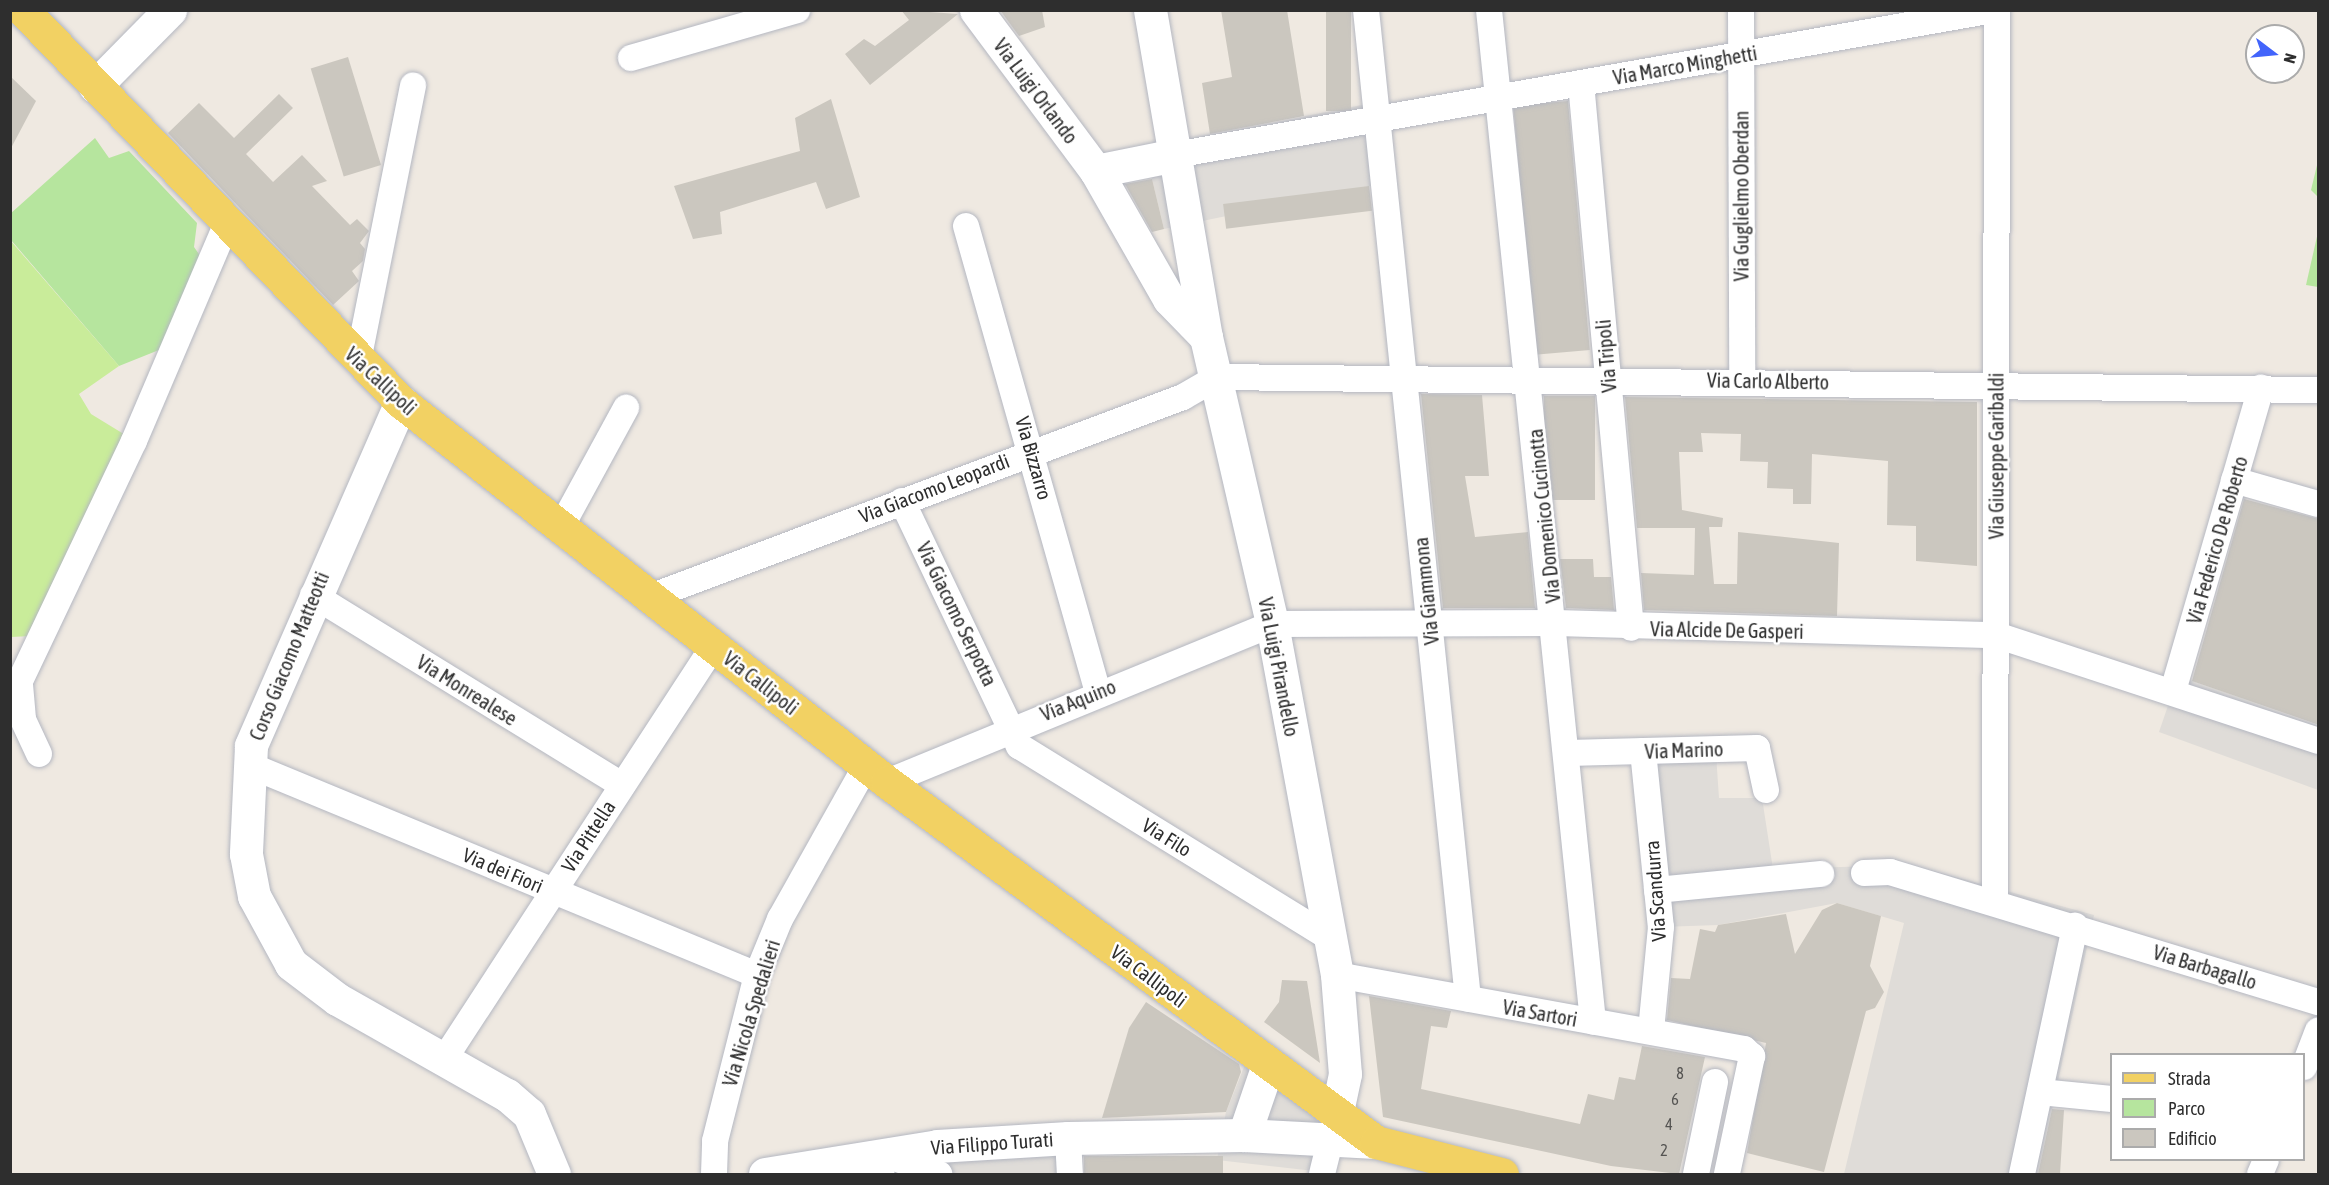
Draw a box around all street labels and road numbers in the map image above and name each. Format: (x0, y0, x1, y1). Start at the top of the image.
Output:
street label: Via Luigi Orlando (989, 34, 1083, 148)
street label: Via Marco Minghetti (1611, 41, 1759, 89)
street label: Via Guglielmo Oberdan (1729, 111, 1753, 281)
street label: Via Tripoli (1591, 318, 1621, 394)
street label: Via Callipoli (340, 342, 422, 420)
street label: Via Carlo Alberto (1707, 368, 1829, 394)
street label: Via Giuseppe Garibaldi (1984, 373, 2008, 539)
street label: Via Bizzarro (1011, 414, 1057, 502)
street label: Via Domenico Cucinotta (1523, 428, 1565, 604)
street label: Via Giacomo Leopardi (855, 448, 1013, 528)
street label: Via Federico De Roberto (2182, 453, 2252, 627)
street label: Via Giammona (1408, 536, 1444, 646)
street label: Via Giacomo Serpotta (912, 538, 1002, 690)
street label: Corso Giacomo Matteotti (244, 568, 334, 744)
street label: Via Luigi Pirandello (1254, 595, 1304, 739)
street label: Via Alcide De Gasperi (1650, 617, 1804, 643)
street label: Via Callipoli (719, 646, 803, 720)
street label: Via Monrealese (412, 650, 522, 730)
street label: Via Aquino (1037, 674, 1119, 726)
street label: Via Marino (1644, 737, 1724, 763)
street label: Via Pittella (556, 796, 620, 876)
street label: Via Filo (1138, 813, 1196, 861)
street label: Via Scandurra (1640, 840, 1670, 942)
street label: Via dei Fiori (459, 842, 547, 898)
street label: Via Nicola Spedalieri (717, 937, 785, 1089)
street label: Via Callipoli (1106, 940, 1192, 1012)
street label: Via Barbagallo (2150, 940, 2260, 994)
street label: Via Sartori (1501, 995, 1579, 1031)
street label: Via Filippo Turati (930, 1127, 1054, 1159)

